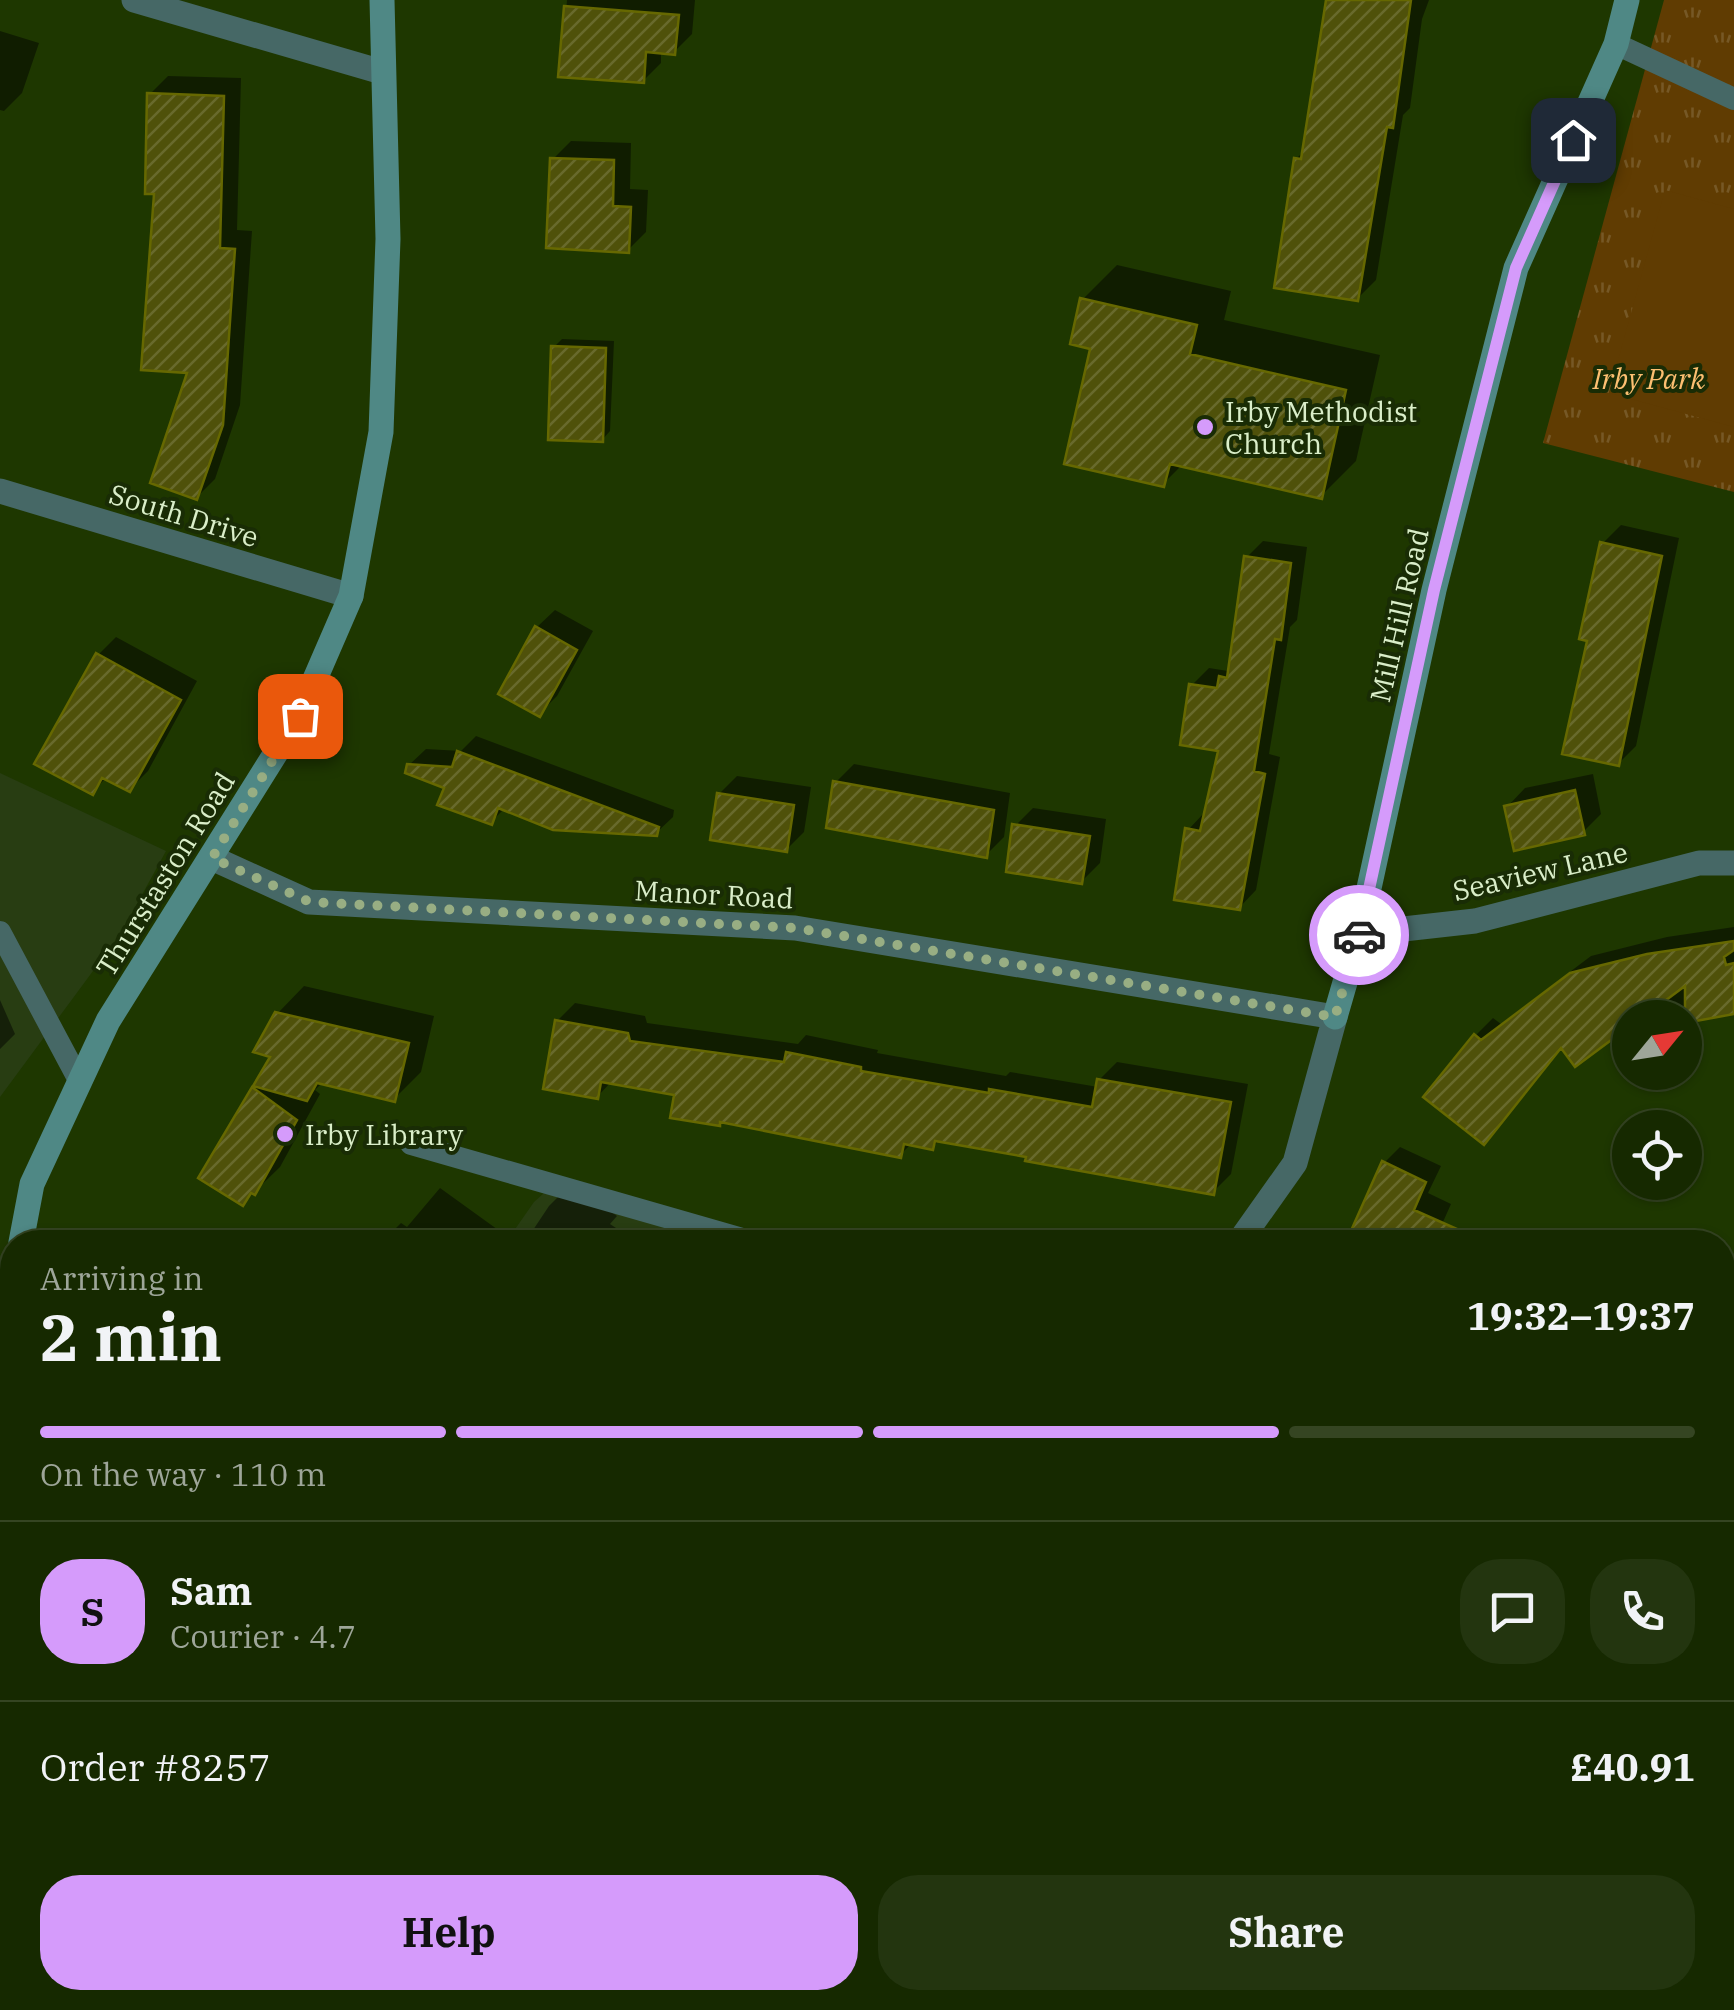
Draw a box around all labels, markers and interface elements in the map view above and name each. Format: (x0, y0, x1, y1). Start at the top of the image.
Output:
pin (1531, 98, 1616, 183)
icon: home (1546, 113, 1601, 168)
park label: Irby Park (1592, 360, 1705, 397)
place label: Irby Methodist Church (1225, 393, 1417, 462)
marker: Irby Methodist Church (1194, 416, 1216, 438)
street label: South Drive (105, 475, 263, 555)
street label: Mill Hill Road (1361, 524, 1437, 706)
pin (258, 674, 343, 759)
icon: bag (273, 689, 328, 744)
street label: Thurstaston Road (87, 765, 243, 983)
street label: Seaview Lane (1449, 833, 1631, 909)
street label: Manor Road (634, 871, 794, 917)
courier (1309, 885, 1409, 985)
icon: car (1332, 908, 1387, 963)
north arrow (1612, 1000, 1702, 1090)
map controls (1612, 1000, 1702, 1200)
button: locate (1612, 1110, 1702, 1200)
place label: Irby Library (305, 1116, 463, 1153)
marker: Irby Library (274, 1123, 296, 1145)
text: Arriving in (40, 1257, 203, 1299)
text: 19:32–19:37 (1467, 1291, 1695, 1340)
text: 2 min (40, 1294, 222, 1379)
text: On the way · 110 m (40, 1453, 326, 1495)
button: chat (1460, 1559, 1565, 1664)
button: phone (1590, 1559, 1695, 1664)
text: Sam (170, 1566, 253, 1615)
text: S (81, 1587, 104, 1636)
text: Courier · 4.7 (170, 1615, 356, 1657)
text: Order #8257 (40, 1742, 271, 1791)
text: £40.91 (1571, 1742, 1695, 1791)
button: Help (40, 1875, 858, 1990)
button: Share (878, 1875, 1695, 1990)

